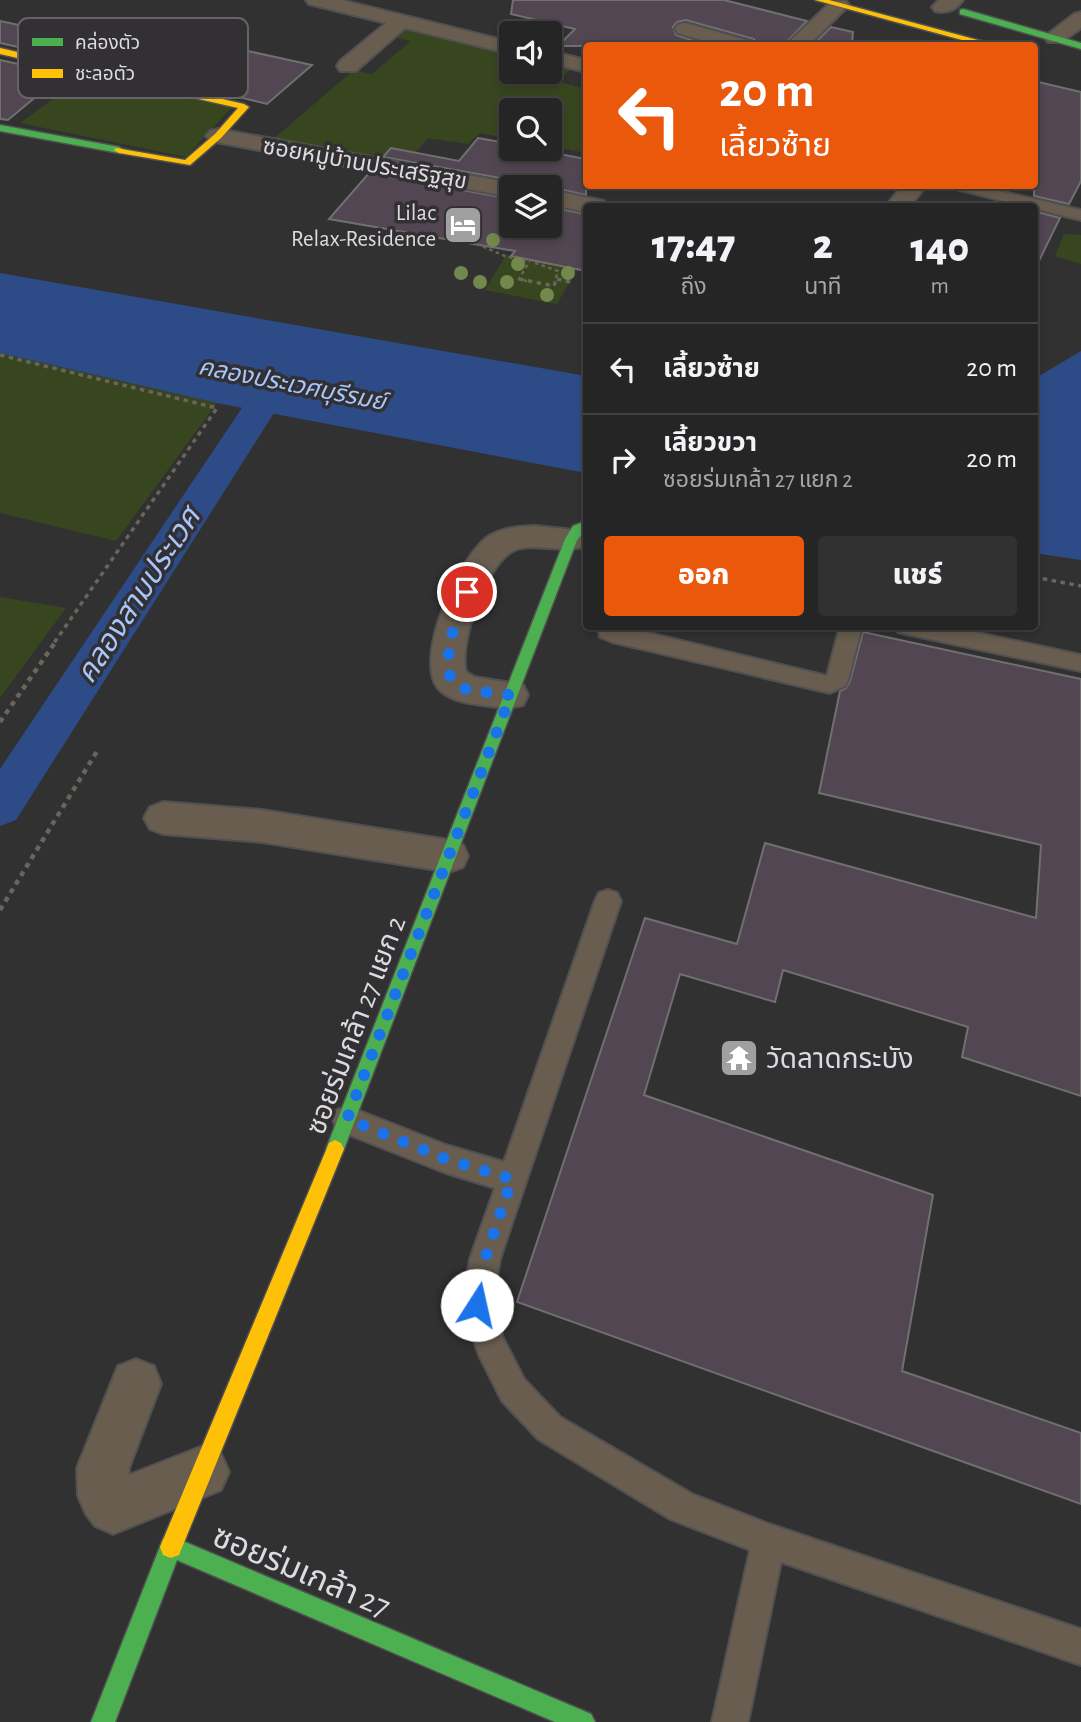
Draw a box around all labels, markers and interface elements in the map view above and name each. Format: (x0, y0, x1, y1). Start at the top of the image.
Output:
legend (18, 18, 248, 98)
map controls (499, 21, 562, 238)
button: sound (499, 21, 562, 84)
text: คล่องตัว (75, 31, 140, 53)
text: ชะลอตัว (75, 64, 135, 84)
text: 20 m (719, 67, 815, 116)
icon: left (604, 70, 695, 161)
button: search (499, 98, 562, 161)
text: เลี้ยวซ้าย (719, 130, 831, 162)
street label: ซอยหมู่บ้านประเสริฐสุข (261, 133, 469, 196)
button: layers (499, 175, 562, 238)
place label: Lilac Relax-Residence (291, 202, 436, 251)
hotel icon: Lilac Relax-Residence (442, 204, 484, 246)
text: 17:47 (652, 224, 735, 266)
text: 2 (813, 224, 833, 266)
text: 140 (910, 227, 969, 269)
text: m (931, 275, 949, 298)
text: ถึง (680, 276, 707, 299)
text: นาที (804, 276, 842, 299)
icon: left (604, 350, 642, 388)
water label: คลองประเวศบุรีรมย์ (196, 355, 392, 418)
text: 20 m (966, 355, 1017, 381)
text: เลี้ยวซ้าย (663, 356, 760, 382)
text: เลี้ยวขวา (663, 430, 757, 456)
icon: right (604, 441, 642, 479)
text: 20 m (966, 446, 1017, 472)
text: ซอยร่มเกล้า 27 แยก 2 (663, 469, 853, 492)
water label: คลองสามประเวศ (71, 500, 208, 688)
button: ออก (604, 536, 804, 616)
button: แชร์ (818, 536, 1017, 616)
pin (437, 562, 497, 622)
icon: arrive (448, 573, 486, 611)
street label: ซอยร่มเกล้า 27 แยก 2 (300, 912, 411, 1139)
temple icon: วัดลาดกระบัง (718, 1037, 760, 1079)
place label: วัดลาดกระบัง (766, 1045, 914, 1074)
position arrow (440, 1268, 514, 1342)
street label: ซอยร่มเกล้า 27 (207, 1516, 396, 1624)

